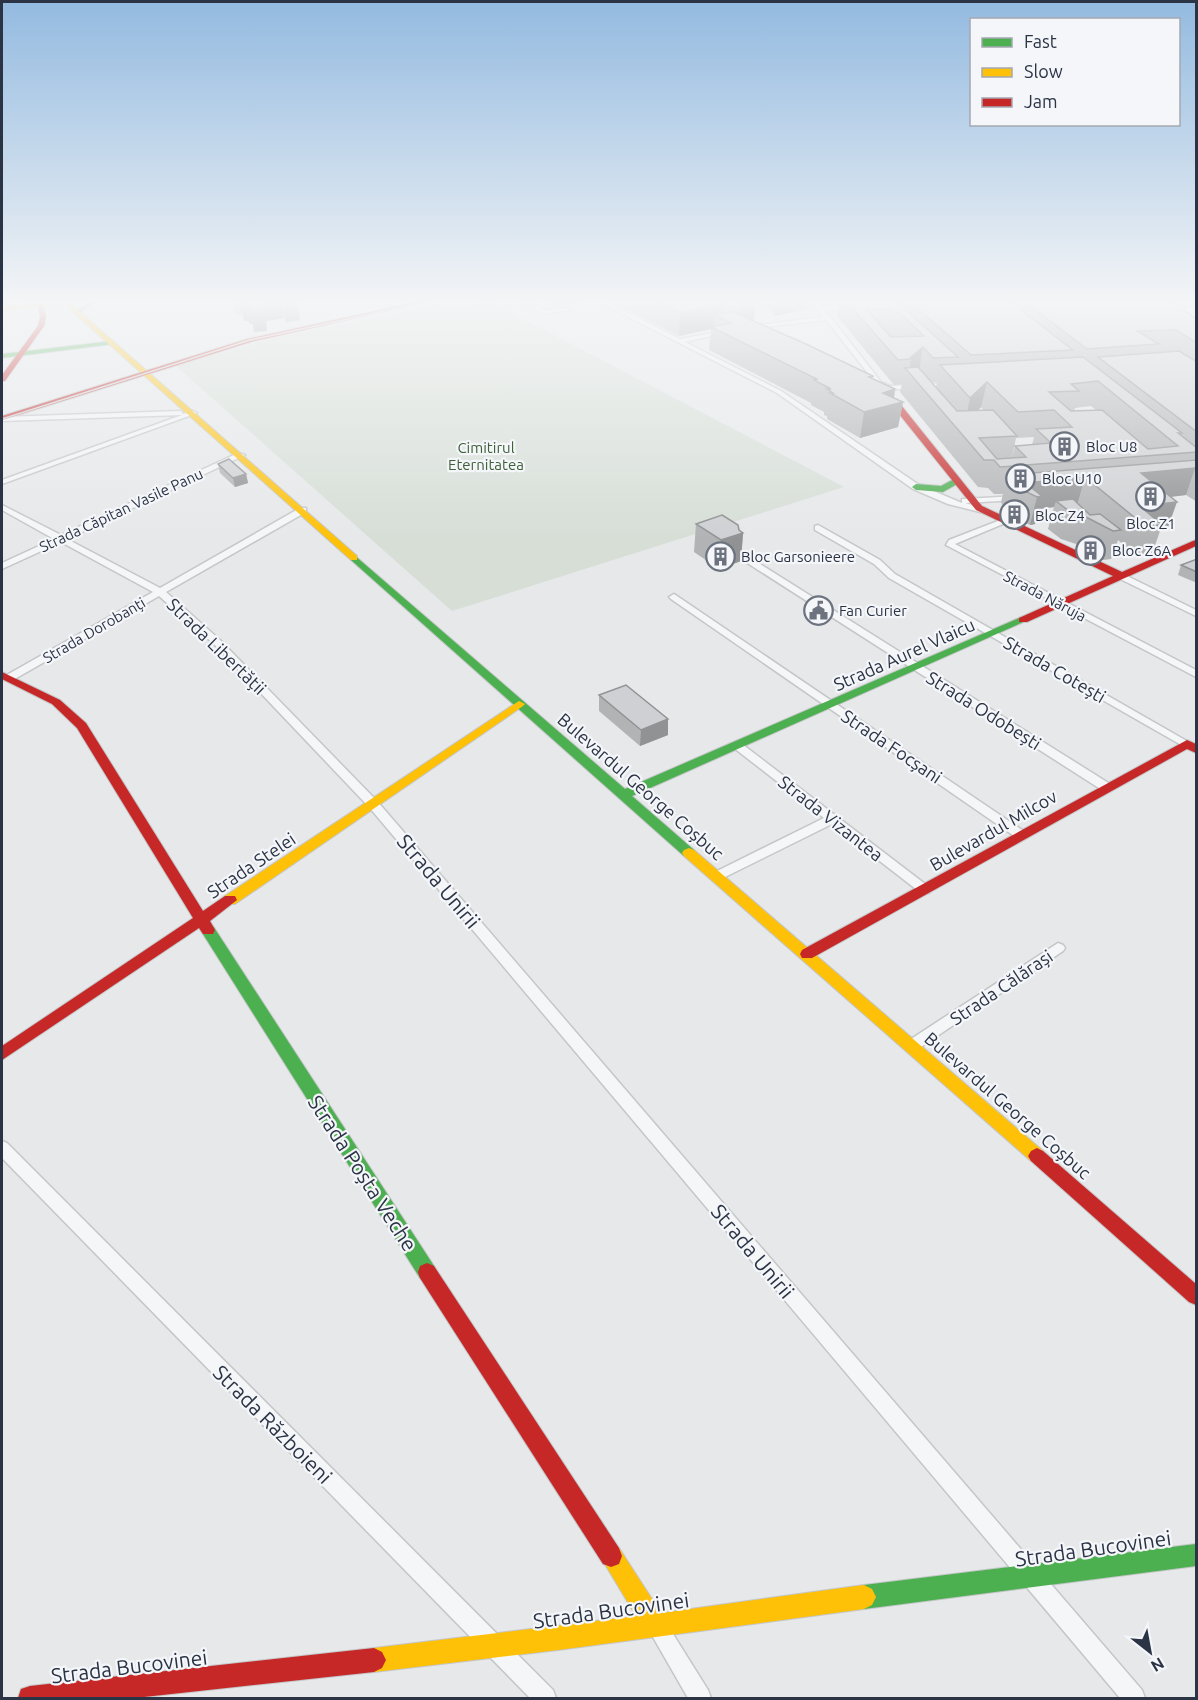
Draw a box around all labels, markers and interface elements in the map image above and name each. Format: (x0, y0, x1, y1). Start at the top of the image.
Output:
legend (970, 18, 1180, 126)
text: Fast (1024, 31, 1057, 51)
text: Slow (1024, 61, 1063, 81)
text: Jam (1024, 91, 1058, 111)
building icon: Bloc U8 (1049, 430, 1081, 462)
place label: Bloc U8 (1086, 438, 1137, 455)
park label: Cimitirul Eternitatea (448, 439, 524, 473)
building icon: Bloc U10 (1005, 462, 1037, 494)
street label: Strada Căpitan Vasile Panu (37, 465, 205, 555)
place label: Bloc U10 (1042, 470, 1102, 487)
building icon: Bloc Z1 (1135, 480, 1167, 512)
building icon: Bloc Z4 (998, 499, 1030, 531)
place label: Bloc Z4 (1035, 507, 1085, 524)
place label: Bloc Z1 (1126, 515, 1176, 532)
building icon: Bloc Z6A (1075, 534, 1107, 566)
building icon: Bloc Garsonieere (704, 540, 736, 572)
place label: Bloc Z6A (1112, 542, 1172, 559)
place label: Bloc Garsonieere (741, 548, 855, 565)
street label: Strada Năruja (1001, 567, 1089, 625)
street label: Strada Dorobanți (40, 594, 148, 666)
street label: Strada Libertății (164, 594, 270, 698)
public building icon: Fan Curier (802, 594, 834, 626)
place label: Fan Curier (839, 602, 907, 619)
street label: Strada Aurel Vlaicu (830, 614, 978, 694)
street label: Strada Cotești (1001, 632, 1109, 706)
street label: Strada Odobești (923, 667, 1045, 753)
street label: Strada Focșani (838, 705, 946, 787)
street label: Bulevardul George Coșbuc (554, 709, 728, 863)
street label: Strada Vizantea (775, 771, 887, 865)
street label: Bulevardul Milcov (926, 785, 1060, 874)
street label: Strada Stelei (203, 828, 299, 902)
street label: Strada Unirii (393, 829, 485, 933)
street label: Strada Călărași (946, 945, 1056, 1029)
street label: Bulevardul George Coșbuc (921, 1028, 1095, 1182)
street label: Strada Poșta Veche (304, 1091, 422, 1255)
street label: Strada Unirii (707, 1199, 799, 1303)
street label: Strada Războieni (209, 1360, 337, 1488)
street label: Strada Bucovinei (1014, 1525, 1172, 1571)
street label: Strada Bucovinei (532, 1587, 690, 1633)
north arrow (1120, 1622, 1180, 1682)
street label: Strada Bucovinei (50, 1645, 208, 1687)
text: N (1148, 1654, 1167, 1676)

